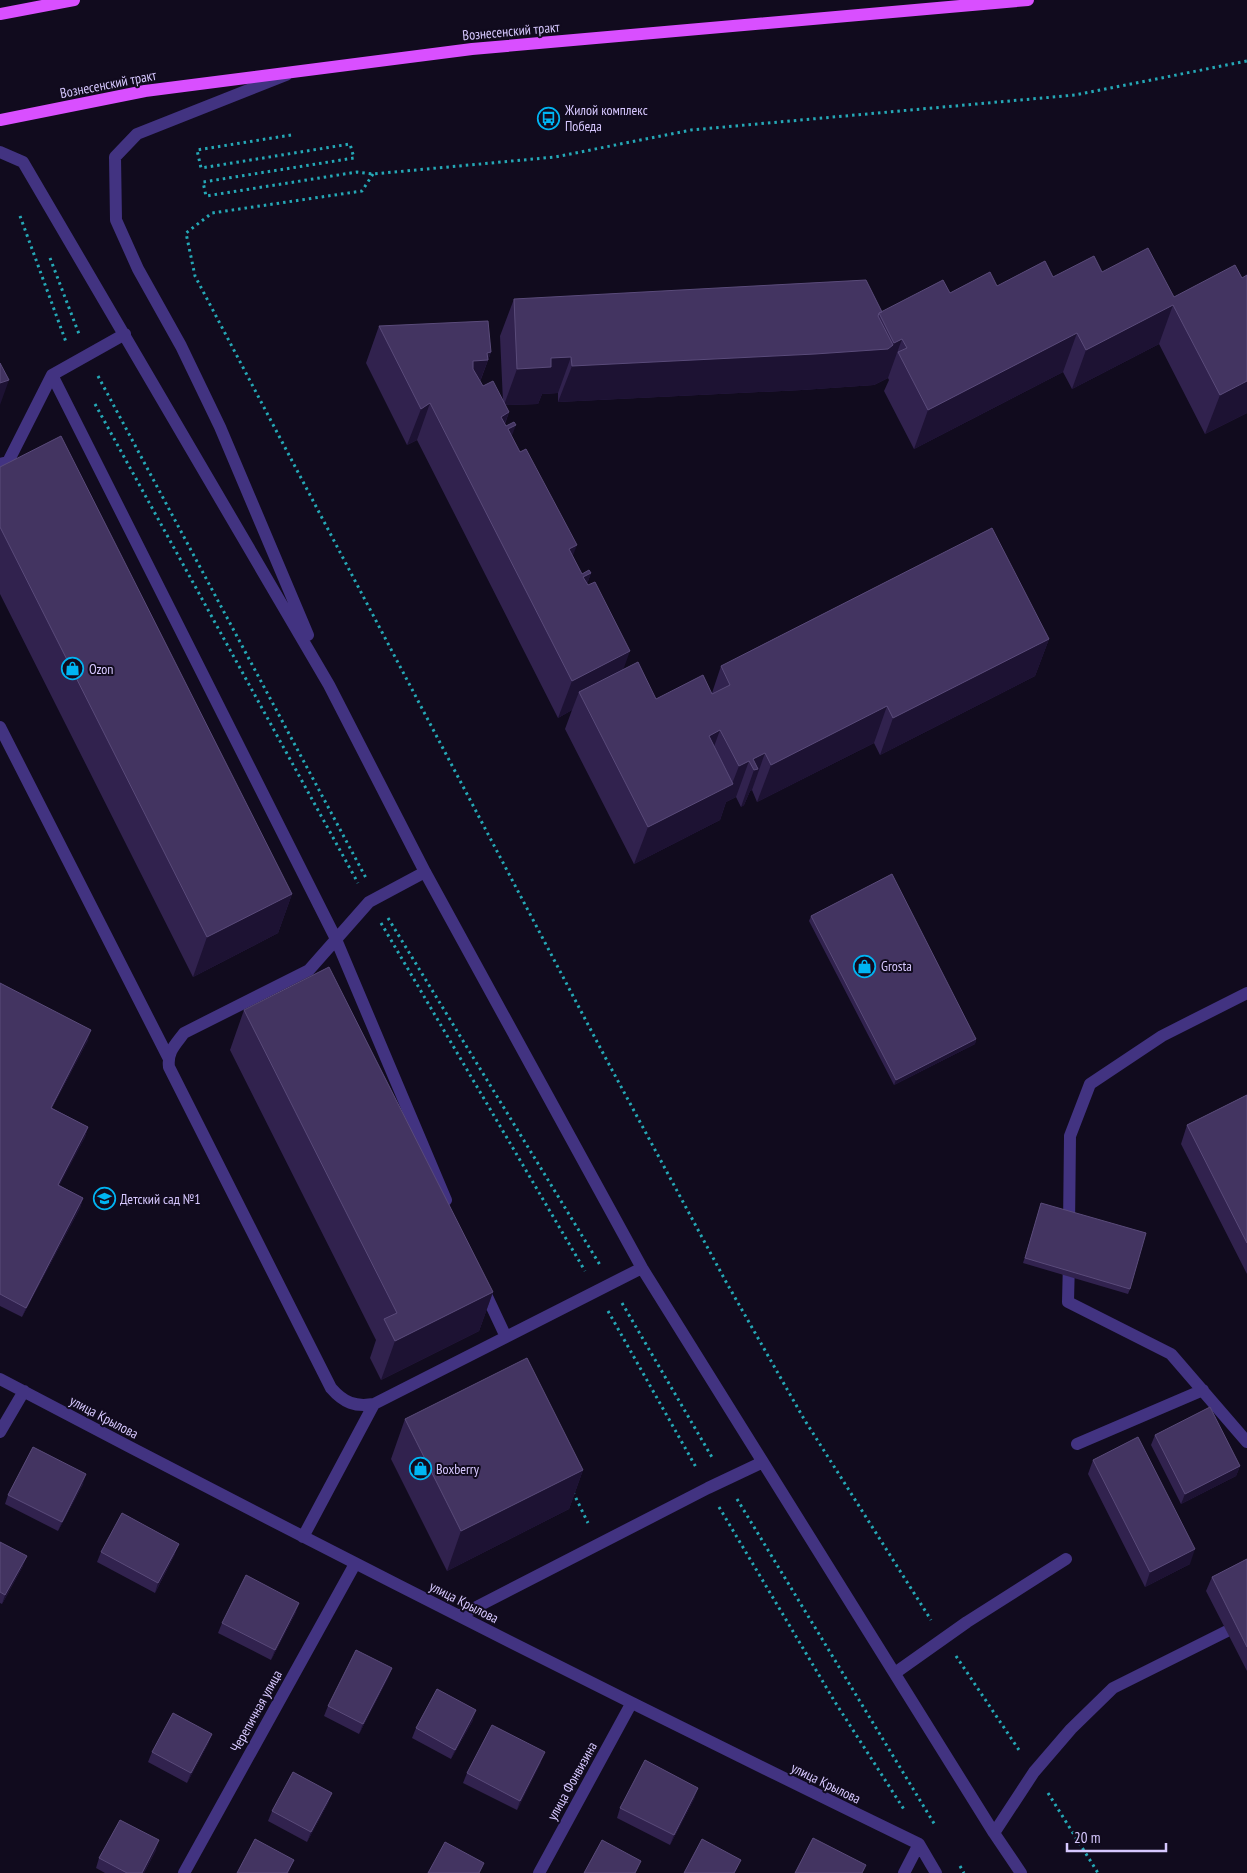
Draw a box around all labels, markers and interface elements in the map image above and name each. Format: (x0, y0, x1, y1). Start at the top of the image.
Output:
street label: Вознесенский тракт (462, 18, 561, 44)
street label: Вознесенский тракт (58, 66, 158, 102)
place label: Жилой комплекс Победа (564, 101, 648, 135)
bus stop icon: Жилой комплекс Победа (537, 106, 561, 130)
shop icon: Ozon (61, 657, 85, 681)
place label: Ozon (89, 660, 114, 678)
shop icon: Grosta (853, 954, 877, 978)
place label: Grosta (881, 957, 912, 975)
school or university icon: Детский сад №1 (92, 1187, 116, 1211)
place label: Детский сад №1 (120, 1190, 201, 1208)
street label: улица Крылова (67, 1391, 141, 1443)
shop icon: Boxberry (408, 1457, 432, 1481)
place label: Boxberry (436, 1460, 480, 1478)
street label: улица Крылова (426, 1577, 502, 1627)
street label: Черепичная улица (226, 1667, 286, 1755)
street label: улица Фонвизина (543, 1739, 601, 1823)
street label: улица Крылова (788, 1758, 864, 1808)
scale bar (1067, 1820, 1166, 1852)
text: 20 m (1074, 1828, 1100, 1847)

